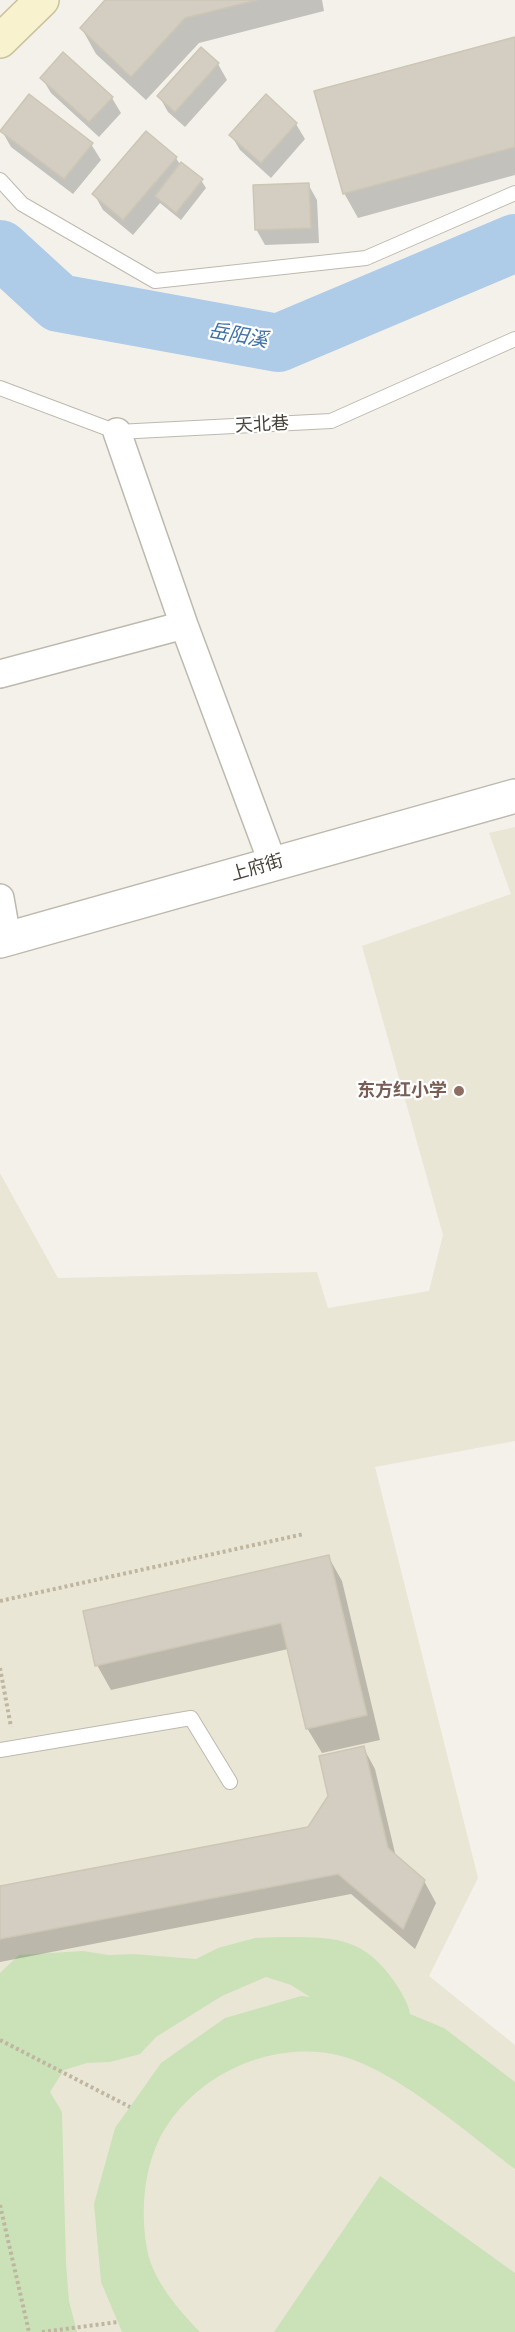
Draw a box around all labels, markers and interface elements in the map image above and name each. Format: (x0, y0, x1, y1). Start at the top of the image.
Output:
water label: 岳阳溪 (206, 319, 270, 353)
street label: 天北巷 (234, 413, 290, 437)
street label: 上府街 (228, 850, 286, 886)
place label: 东方红小学 (357, 1080, 447, 1102)
marker: 东方红小学 (452, 1084, 466, 1098)

